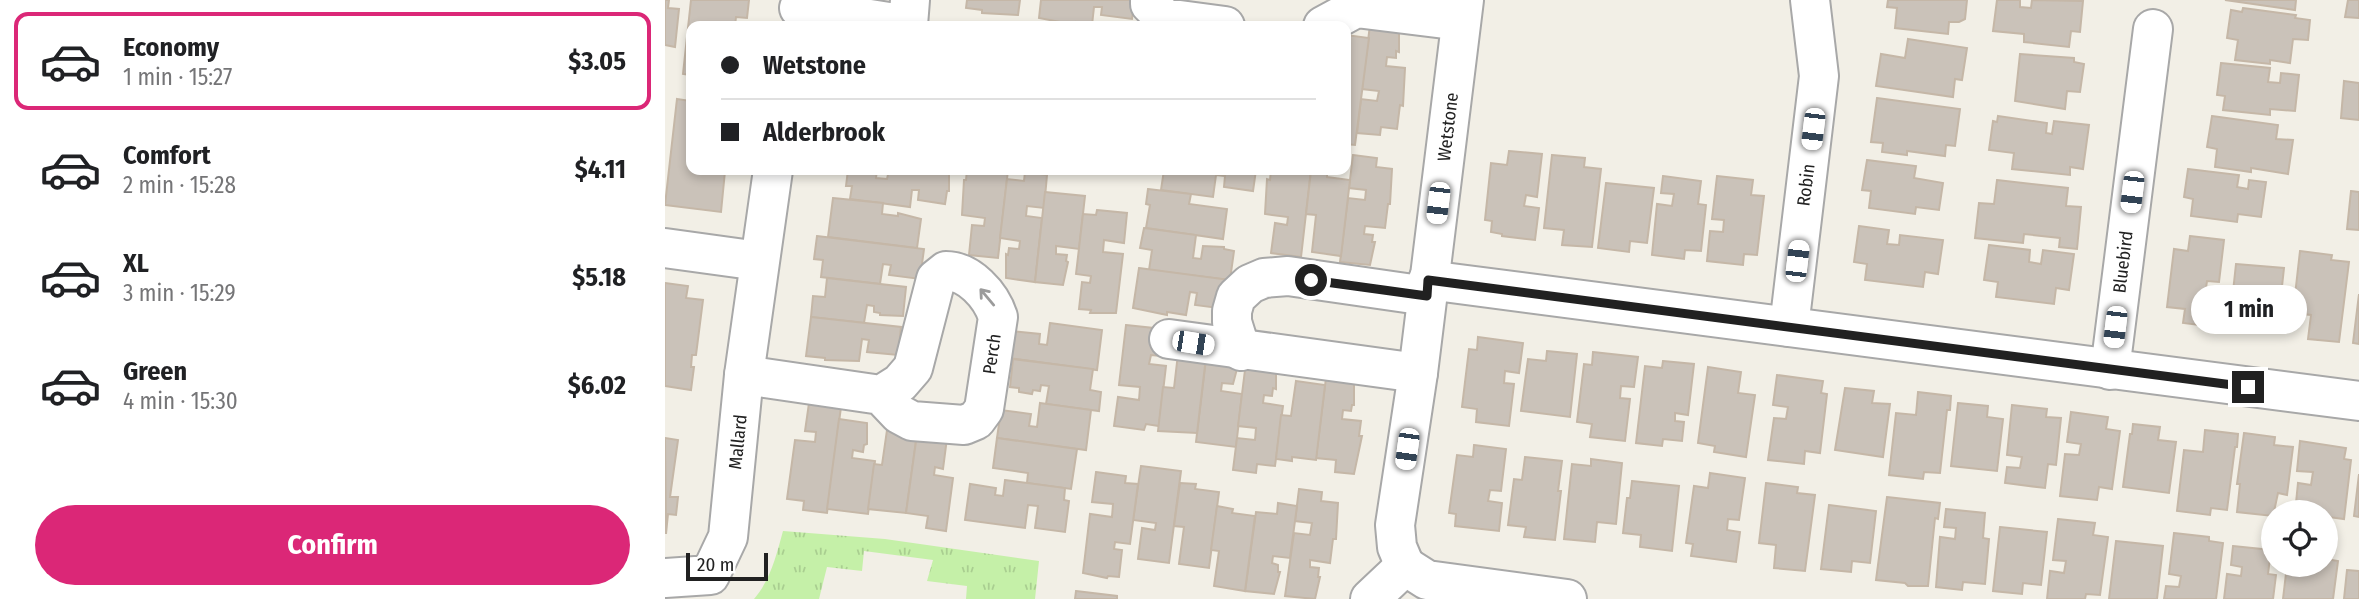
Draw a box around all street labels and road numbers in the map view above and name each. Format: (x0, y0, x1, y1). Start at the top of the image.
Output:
street label: Wetstone (1433, 91, 1463, 163)
street label: Robin (1792, 163, 1820, 207)
street label: Bluebird (2108, 230, 2138, 294)
street label: Perch (978, 332, 1006, 376)
street label: Mallard (724, 413, 752, 471)

